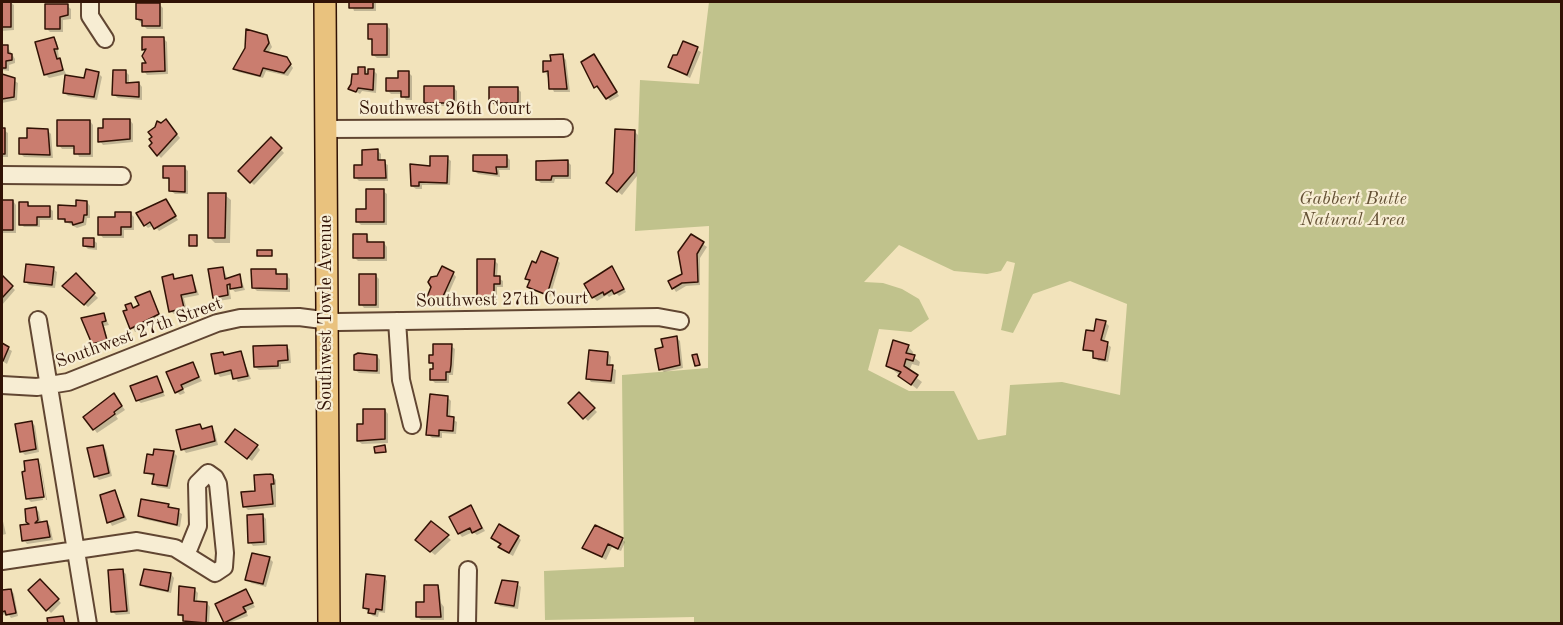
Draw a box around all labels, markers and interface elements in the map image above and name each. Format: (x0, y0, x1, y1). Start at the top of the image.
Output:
street label: Southwest 26th Court (359, 98, 531, 120)
park label: Gabbert Butte Natural Area (1299, 188, 1407, 230)
street label: Southwest Towle Avenue (315, 215, 337, 411)
street label: Southwest 27th Court (416, 288, 588, 312)
street label: Southwest 27th Street (53, 293, 225, 373)

